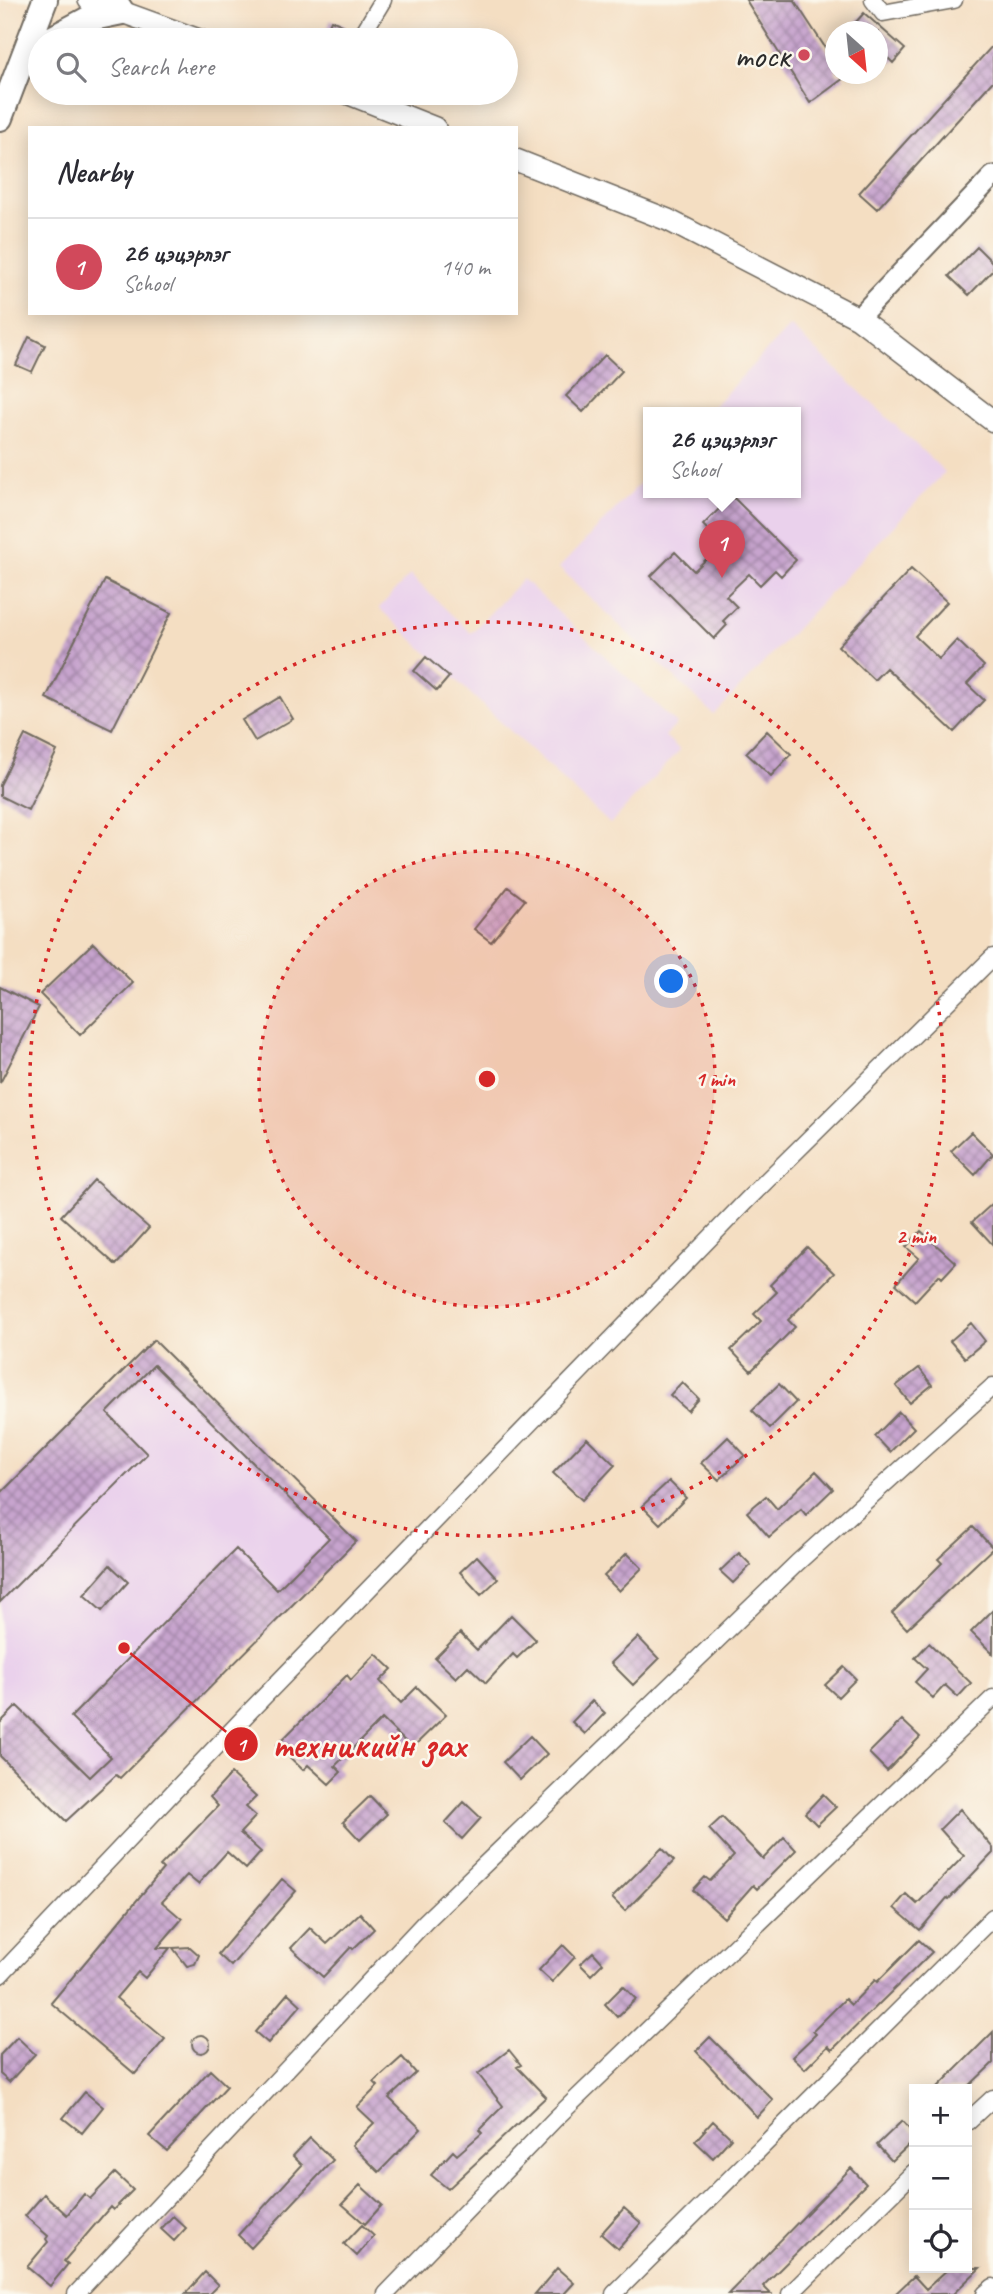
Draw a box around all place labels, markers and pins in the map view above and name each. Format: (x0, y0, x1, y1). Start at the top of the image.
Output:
place label: тоск (734, 33, 792, 78)
marker: тоск (796, 47, 812, 63)
pin: 1 (699, 520, 745, 578)
centre of rings (475, 1067, 499, 1091)
callout: техникийн зах (223, 1715, 479, 1773)

